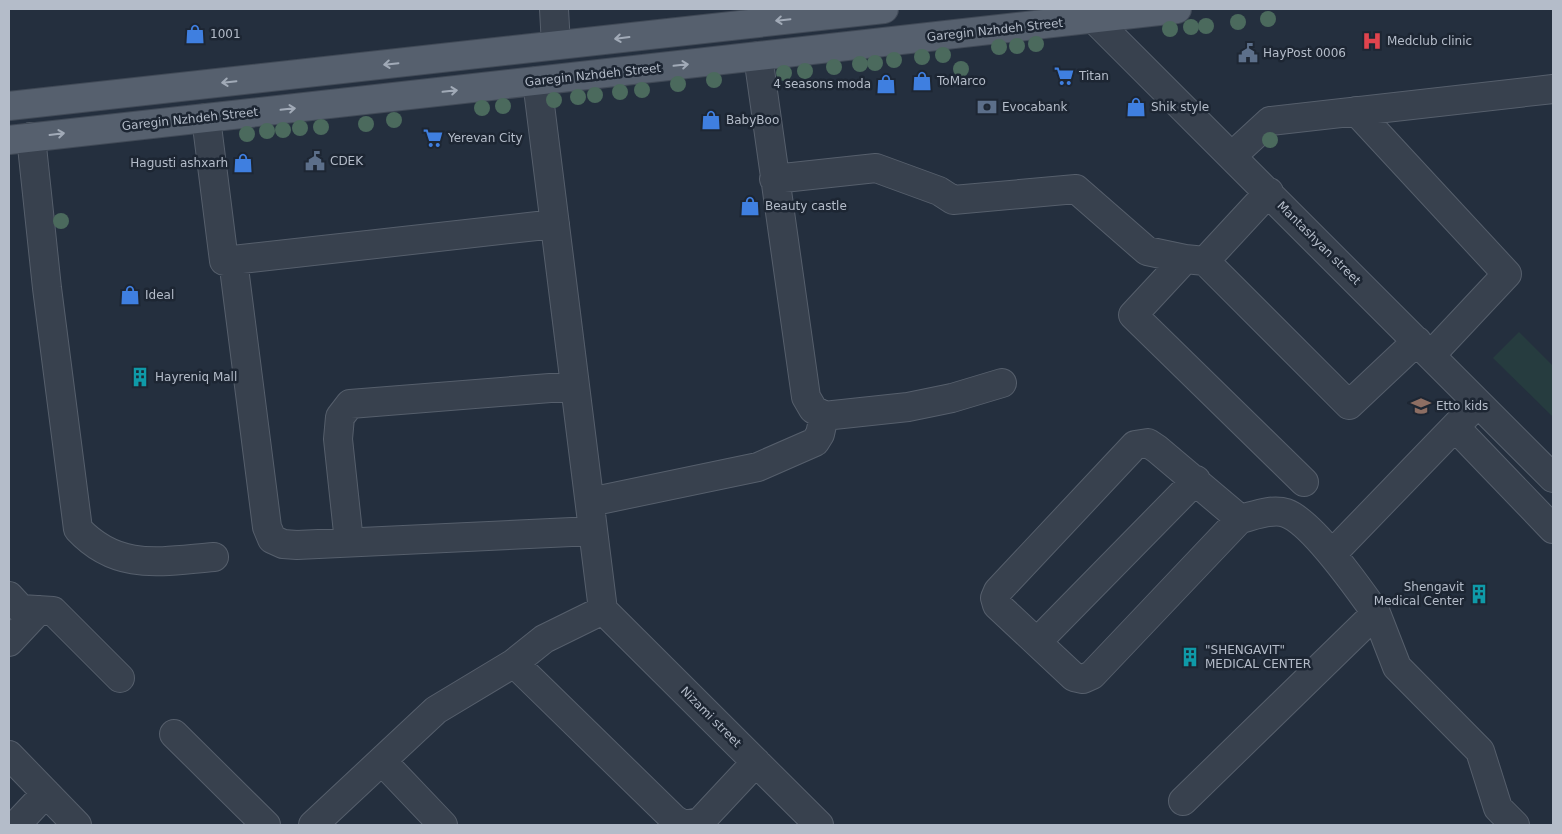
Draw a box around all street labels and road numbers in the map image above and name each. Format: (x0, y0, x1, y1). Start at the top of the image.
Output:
street label: Garegin Nzhdeh Street (926, 16, 1064, 44)
street label: Garegin Nzhdeh Street (524, 61, 662, 89)
street label: Garegin Nzhdeh Street (121, 105, 259, 133)
street label: Mantashyan street (1274, 198, 1364, 288)
street label: Nizami street (678, 684, 744, 750)

